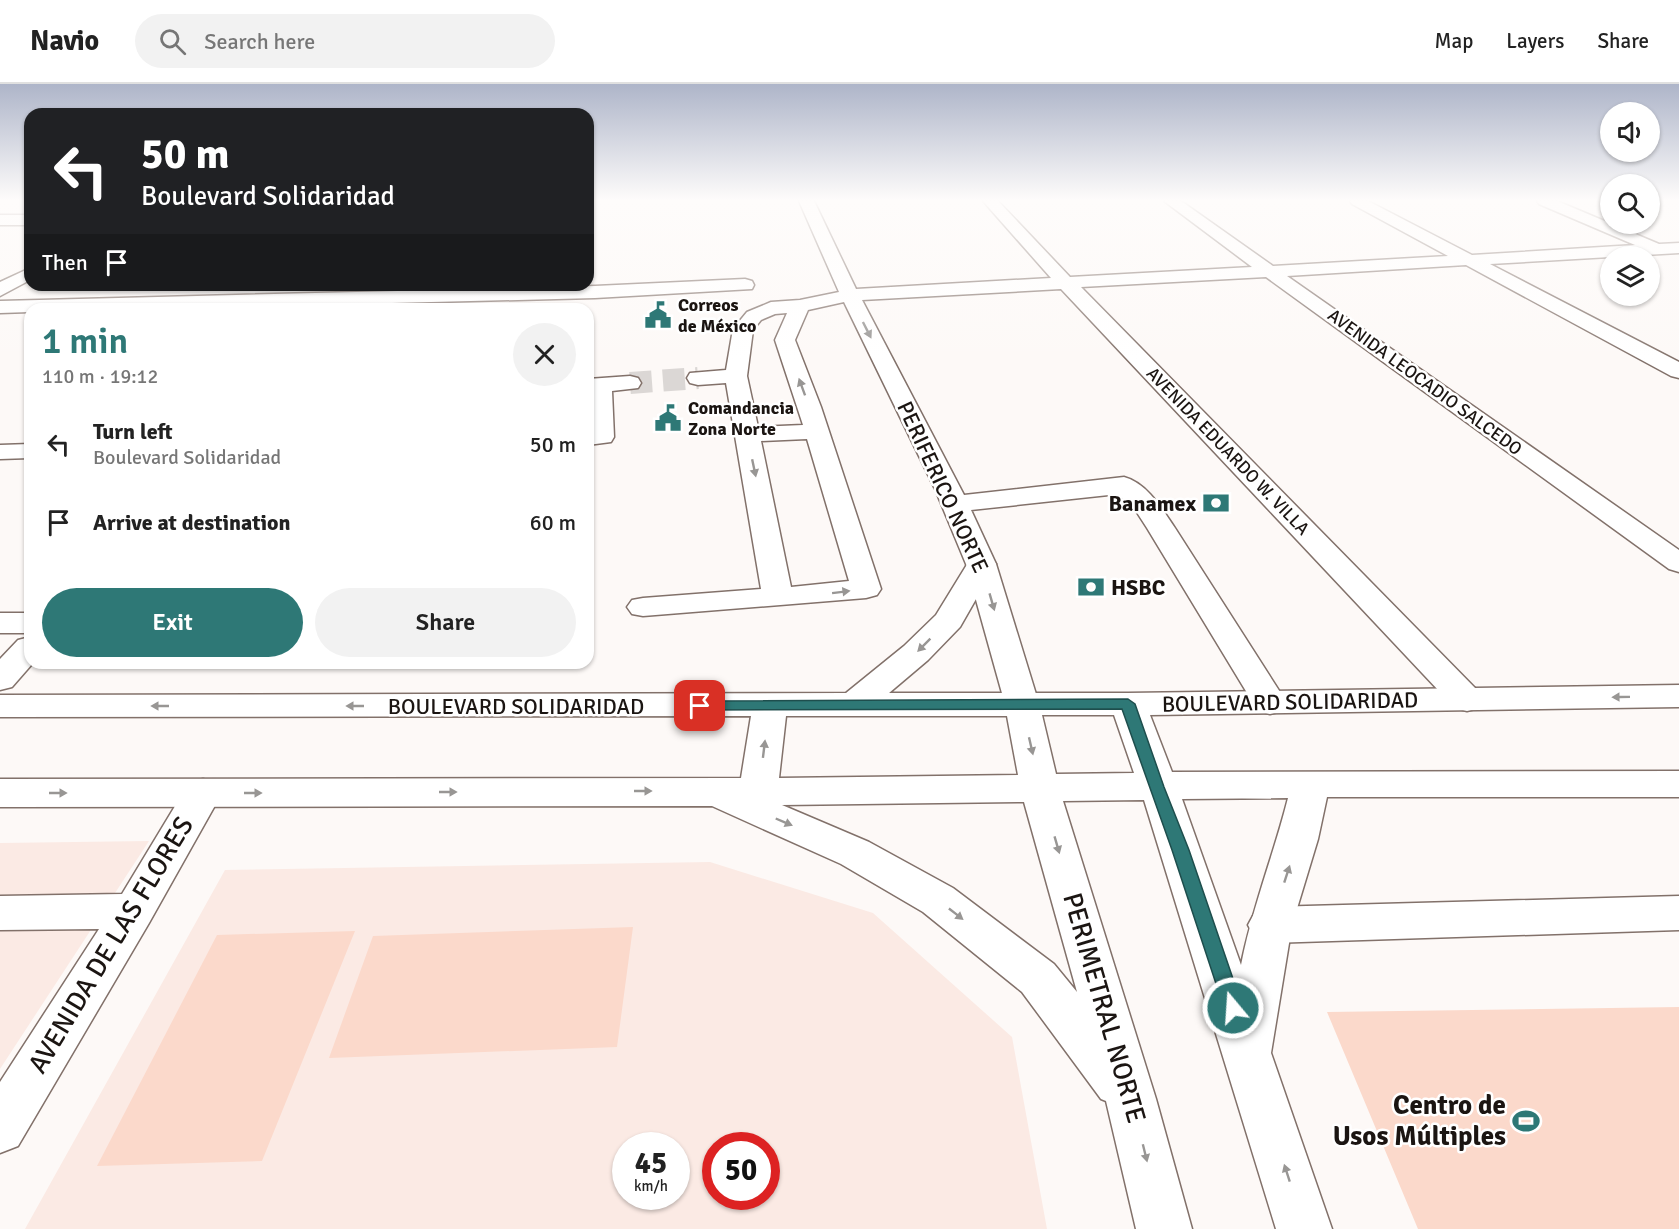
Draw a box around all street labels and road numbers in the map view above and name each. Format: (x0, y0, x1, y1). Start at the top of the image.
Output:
street label: AVENIDA LEOCADIO SALCEDO (1324, 304, 1526, 460)
street label: AVENIDA EDUARDO W. VILLA (1142, 362, 1314, 540)
street label: PERIFERICO NORTE (891, 397, 995, 577)
street label: BOULEVARD SOLIDARIDAD (1162, 686, 1418, 718)
street label: BOULEVARD SOLIDARIDAD (388, 693, 644, 720)
street label: AVENIDA DE LAS FLORES (21, 811, 201, 1079)
street label: PERIMETRAL NORTE (1055, 889, 1153, 1127)

